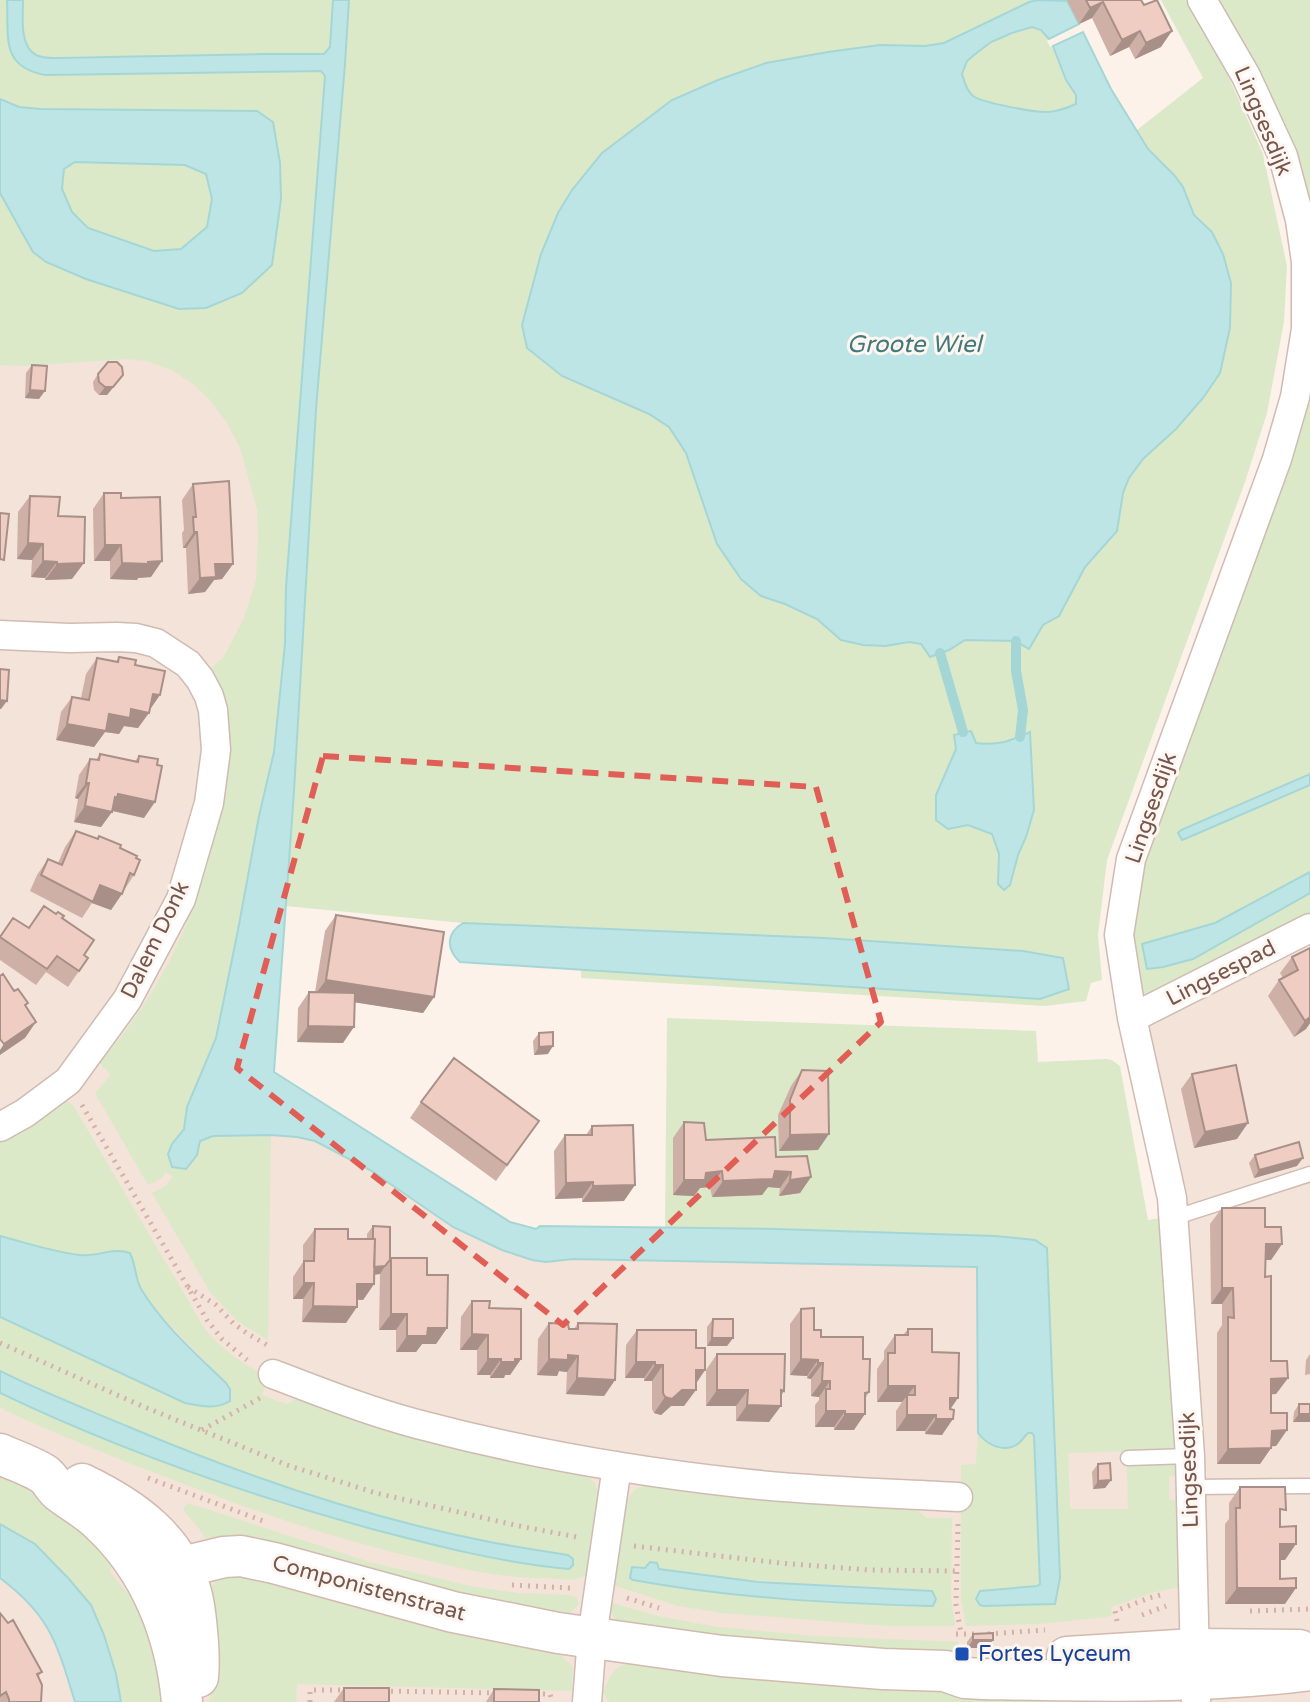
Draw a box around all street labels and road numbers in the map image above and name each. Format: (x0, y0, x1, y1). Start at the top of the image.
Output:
street label: Lingsesdijk (1228, 63, 1298, 179)
street label: Lingsesdijk (1120, 749, 1182, 867)
street label: Dalem Donk (115, 877, 195, 1003)
street label: Lingsespad (1162, 934, 1280, 1012)
street label: Lingsesdijk (1174, 1412, 1204, 1528)
street label: Componistenstraat (269, 1550, 469, 1626)

